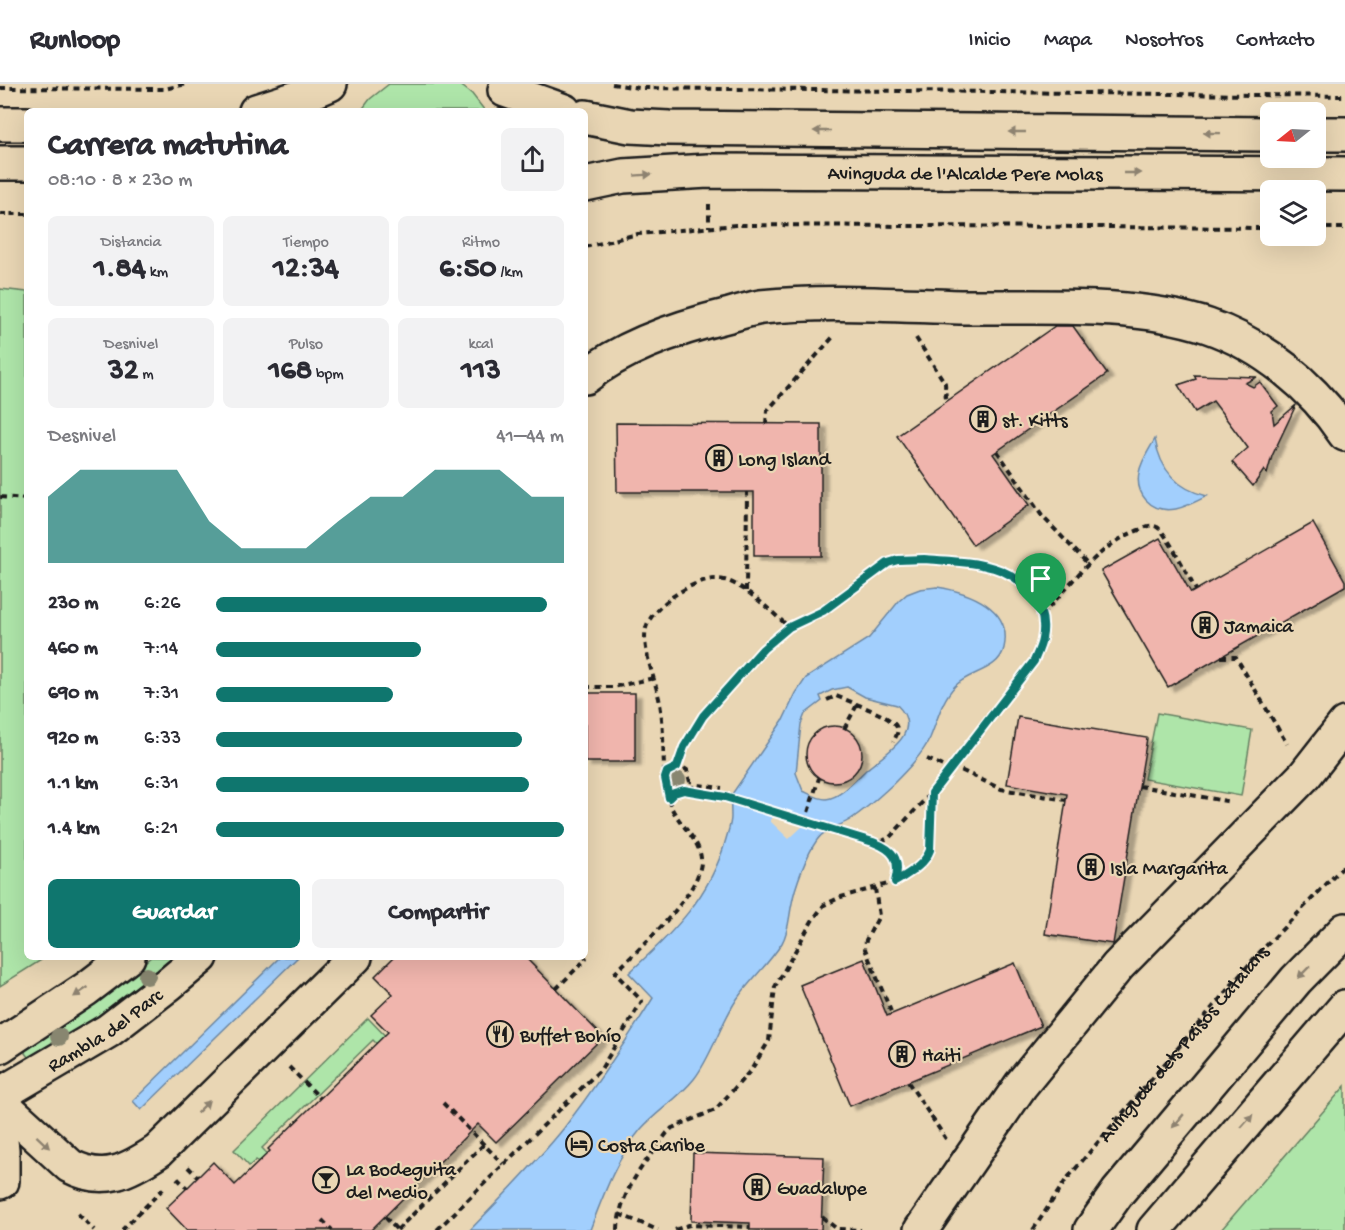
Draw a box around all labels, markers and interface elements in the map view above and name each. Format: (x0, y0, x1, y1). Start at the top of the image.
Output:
text: Runloop (30, 25, 120, 58)
text: Inicio (969, 29, 1011, 54)
text: Mapa (1044, 29, 1092, 54)
text: Nosotros (1125, 29, 1203, 54)
text: Contacto (1236, 29, 1315, 54)
north arrow (1260, 102, 1326, 168)
map controls (1260, 102, 1326, 246)
one-way arrow (813, 126, 832, 136)
one-way arrow (1008, 127, 1027, 137)
text: Carrera matutina (48, 128, 288, 166)
button: share (501, 128, 564, 191)
one-way arrow (1203, 128, 1222, 138)
street label: Avinguda de l'Alcalde Pere Molas (827, 164, 1103, 188)
one-way arrow (1122, 168, 1141, 178)
text: 08:10 · 8 × 230 m (48, 170, 192, 193)
one-way arrow (633, 170, 652, 180)
button: layers (1260, 180, 1326, 246)
text: Distancia (101, 234, 161, 253)
text: Tiempo (283, 234, 329, 253)
text: Ritmo (462, 234, 500, 253)
text: 1.84 (94, 253, 146, 288)
text: 12:34 (273, 253, 339, 288)
text: 6:50 (439, 253, 497, 288)
text: km (146, 264, 168, 283)
text: /km (497, 264, 523, 283)
text: Desnivel (104, 336, 158, 355)
text: Pulso (289, 336, 323, 355)
text: kcal (469, 336, 493, 355)
text: 32 (108, 355, 139, 390)
text: 168 (268, 355, 312, 390)
text: 113 (461, 355, 501, 390)
text: m (139, 366, 154, 385)
text: bpm (312, 366, 344, 385)
building icon: st. Kitts (968, 404, 998, 434)
place label: st. Kitts (1002, 411, 1068, 434)
text: Desnivel (48, 426, 116, 449)
text: 41–44 m (496, 426, 564, 449)
building icon: Long Island (704, 443, 734, 473)
place label: Long Island (738, 450, 832, 473)
pin (1015, 553, 1066, 615)
icon: arrive (1024, 562, 1057, 595)
text: 230 m (48, 593, 98, 616)
text: 6:26 (144, 593, 180, 616)
building icon: Jamaica (1190, 610, 1220, 640)
place label: Jamaica (1224, 617, 1294, 640)
text: 460 m (48, 638, 98, 661)
text: 7:14 (144, 638, 178, 661)
text: 690 m (48, 683, 98, 706)
text: 7:31 (144, 683, 179, 706)
text: 920 m (48, 728, 98, 751)
text: 6:33 (144, 728, 181, 751)
text: 1.1 km (48, 773, 98, 796)
text: 6:31 (144, 773, 179, 796)
text: 1.4 km (48, 818, 100, 841)
text: 6:21 (144, 818, 178, 841)
building icon: Isla Margarita (1076, 852, 1106, 882)
place label: Isla Margarita (1110, 859, 1229, 882)
button: Guardar (48, 879, 300, 948)
button: Compartir (312, 879, 564, 948)
street label: Avinguda dels Països Catalans (1095, 941, 1276, 1148)
one-way arrow (1297, 964, 1311, 978)
street label: Rambla del Parc (44, 984, 169, 1079)
one-way arrow (73, 986, 89, 997)
restaurant icon: Buffet Bohío (485, 1019, 515, 1049)
place label: Buffet Bohío (519, 1026, 621, 1049)
building icon: Haiti (887, 1039, 917, 1069)
place label: Haiti (922, 1046, 961, 1069)
one-way arrow (195, 1101, 209, 1115)
one-way arrow (1172, 1113, 1185, 1128)
one-way arrow (1240, 1113, 1253, 1129)
hotel icon: Costa Caribe (564, 1129, 594, 1159)
one-way arrow (35, 1135, 50, 1148)
place label: Costa Caribe (598, 1136, 706, 1159)
place label: La Bodeguita del Medio (346, 1160, 457, 1206)
bar icon: La Bodeguita del Medio (311, 1165, 341, 1195)
building icon: Guadalupe (742, 1172, 772, 1202)
place label: Guadalupe (777, 1179, 868, 1202)

